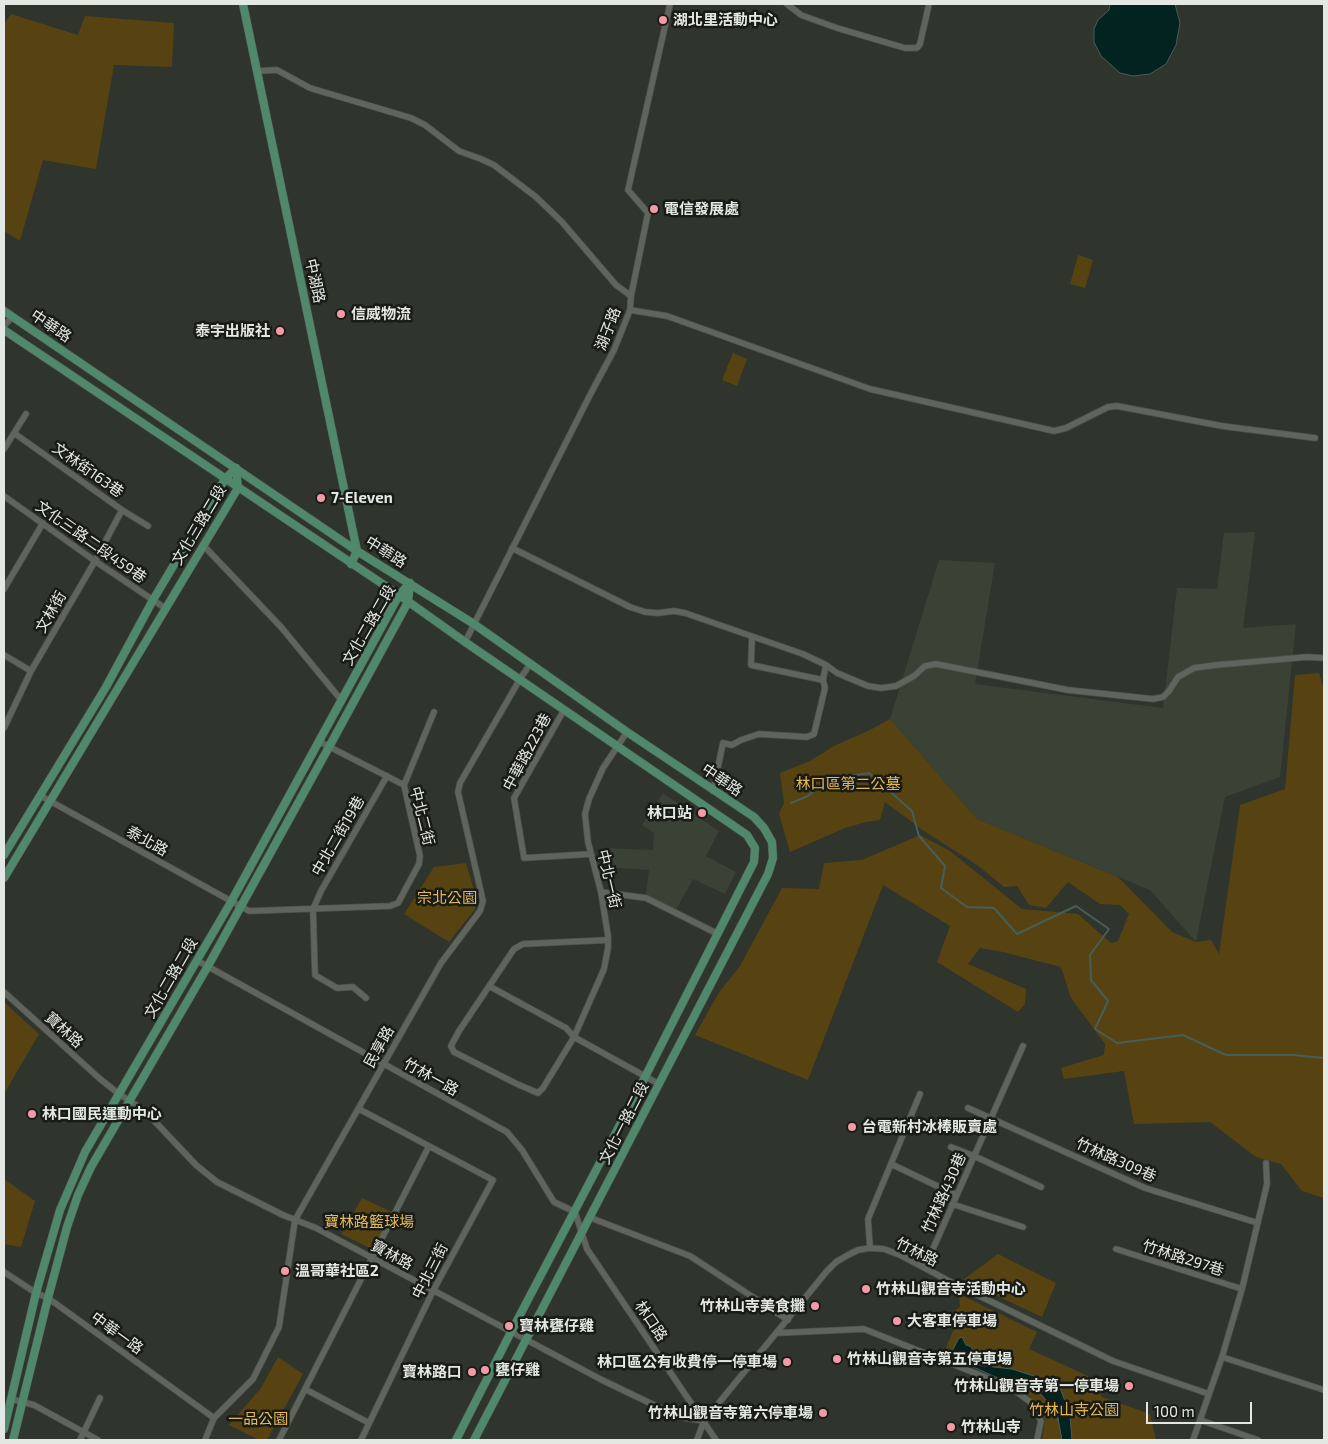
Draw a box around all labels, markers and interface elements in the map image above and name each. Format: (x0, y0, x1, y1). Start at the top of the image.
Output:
place label: 湖北里活動中心 (673, 11, 778, 29)
marker: 湖北里活動中心 (657, 14, 669, 26)
place label: 電信發展處 (664, 200, 739, 218)
marker: 電信發展處 (648, 203, 660, 215)
street label: 中湖路 (302, 257, 328, 305)
place label: 信威物流 (351, 305, 411, 323)
street label: 湖子路 (592, 305, 624, 353)
street label: 中華路 (27, 306, 75, 346)
marker: 信威物流 (335, 308, 347, 320)
place label: 泰宇出版社 (195, 322, 270, 340)
marker: 泰宇出版社 (274, 325, 286, 337)
street label: 文林街163巷 (49, 439, 127, 501)
street label: 文化三路二段 (168, 482, 230, 568)
place label: 7-Eleven (331, 489, 393, 507)
marker: 7-Eleven (315, 492, 327, 504)
street label: 文化三路二段459巷 (32, 497, 150, 587)
street label: 中華路 (362, 532, 410, 572)
street label: 文化二路二段 (339, 582, 399, 668)
street label: 文林街 (32, 588, 70, 636)
street label: 中華路223巷 (499, 710, 555, 794)
street label: 中華路 (698, 760, 746, 800)
park label: 林口區第二公墓 (796, 775, 900, 793)
street label: 中北二街 (406, 785, 438, 847)
street label: 中北二街19巷 (308, 793, 368, 879)
place label: 林口站 (647, 804, 692, 822)
marker: 林口站 (696, 807, 708, 819)
street label: 泰北路 (123, 822, 171, 860)
street label: 中北一街 (593, 848, 625, 910)
park label: 宗北公園 (417, 889, 477, 907)
street label: 文化二路二段 (141, 935, 201, 1021)
street label: 寶林路 (41, 1008, 87, 1052)
street label: 民享路 (360, 1023, 398, 1071)
street label: 竹林一路 (400, 1055, 462, 1099)
street label: 文化一路二段 (596, 1079, 652, 1167)
place label: 林口國民運動中心 (42, 1105, 162, 1123)
marker: 林口國民運動中心 (26, 1108, 38, 1120)
place label: 台電新村冰棒販賣處 (862, 1118, 997, 1136)
marker: 台電新村冰棒販賣處 (846, 1121, 858, 1133)
street label: 竹林路309巷 (1073, 1134, 1159, 1186)
street label: 竹林路430巷 (918, 1150, 970, 1236)
park label: 寶林路籃球場 (324, 1213, 414, 1231)
street label: 竹林路 (893, 1234, 941, 1270)
street label: 寶林路 (368, 1236, 416, 1274)
street label: 竹林路297巷 (1140, 1236, 1226, 1280)
street label: 中北三街 (408, 1240, 452, 1302)
place label: 溫哥華社區2 (295, 1262, 379, 1280)
marker: 溫哥華社區2 (279, 1265, 291, 1277)
place label: 竹林山觀音寺活動中心 (876, 1280, 1026, 1298)
marker: 竹林山觀音寺活動中心 (860, 1283, 872, 1295)
street label: 林口路 (631, 1297, 671, 1345)
place label: 竹林山寺美食攤 (700, 1297, 805, 1315)
marker: 竹林山寺美食攤 (809, 1300, 821, 1312)
street label: 中華一路 (87, 1308, 147, 1358)
place label: 大客車停車場 (907, 1312, 997, 1330)
marker: 大客車停車場 (891, 1315, 903, 1327)
place label: 寶林甕仔雞 (519, 1317, 594, 1335)
marker: 寶林甕仔雞 (503, 1320, 515, 1332)
place label: 竹林山觀音寺第五停車場 (847, 1350, 1012, 1368)
place label: 林口區公有收費停一停車場 (597, 1353, 777, 1371)
marker: 竹林山觀音寺第五停車場 (831, 1353, 843, 1365)
marker: 林口區公有收費停一停車場 (781, 1356, 793, 1368)
place label: 甕仔雞 (495, 1361, 540, 1379)
place label: 寶林路口 (402, 1363, 462, 1381)
marker: 甕仔雞 (479, 1364, 491, 1376)
marker: 寶林路口 (466, 1366, 478, 1378)
place label: 竹林山觀音寺第一停車場 (954, 1377, 1119, 1395)
marker: 竹林山觀音寺第一停車場 (1123, 1380, 1135, 1392)
scale bar (1148, 1392, 1254, 1424)
park label: 竹林山寺公園 (1029, 1401, 1119, 1419)
text: 100 m (1154, 1402, 1195, 1420)
place label: 竹林山觀音寺第六停車場 (648, 1404, 813, 1422)
marker: 竹林山觀音寺第六停車場 (817, 1407, 829, 1419)
park label: 一品公園 (228, 1410, 288, 1428)
place label: 竹林山寺 (961, 1418, 1021, 1436)
marker: 竹林山寺 (945, 1421, 957, 1433)

